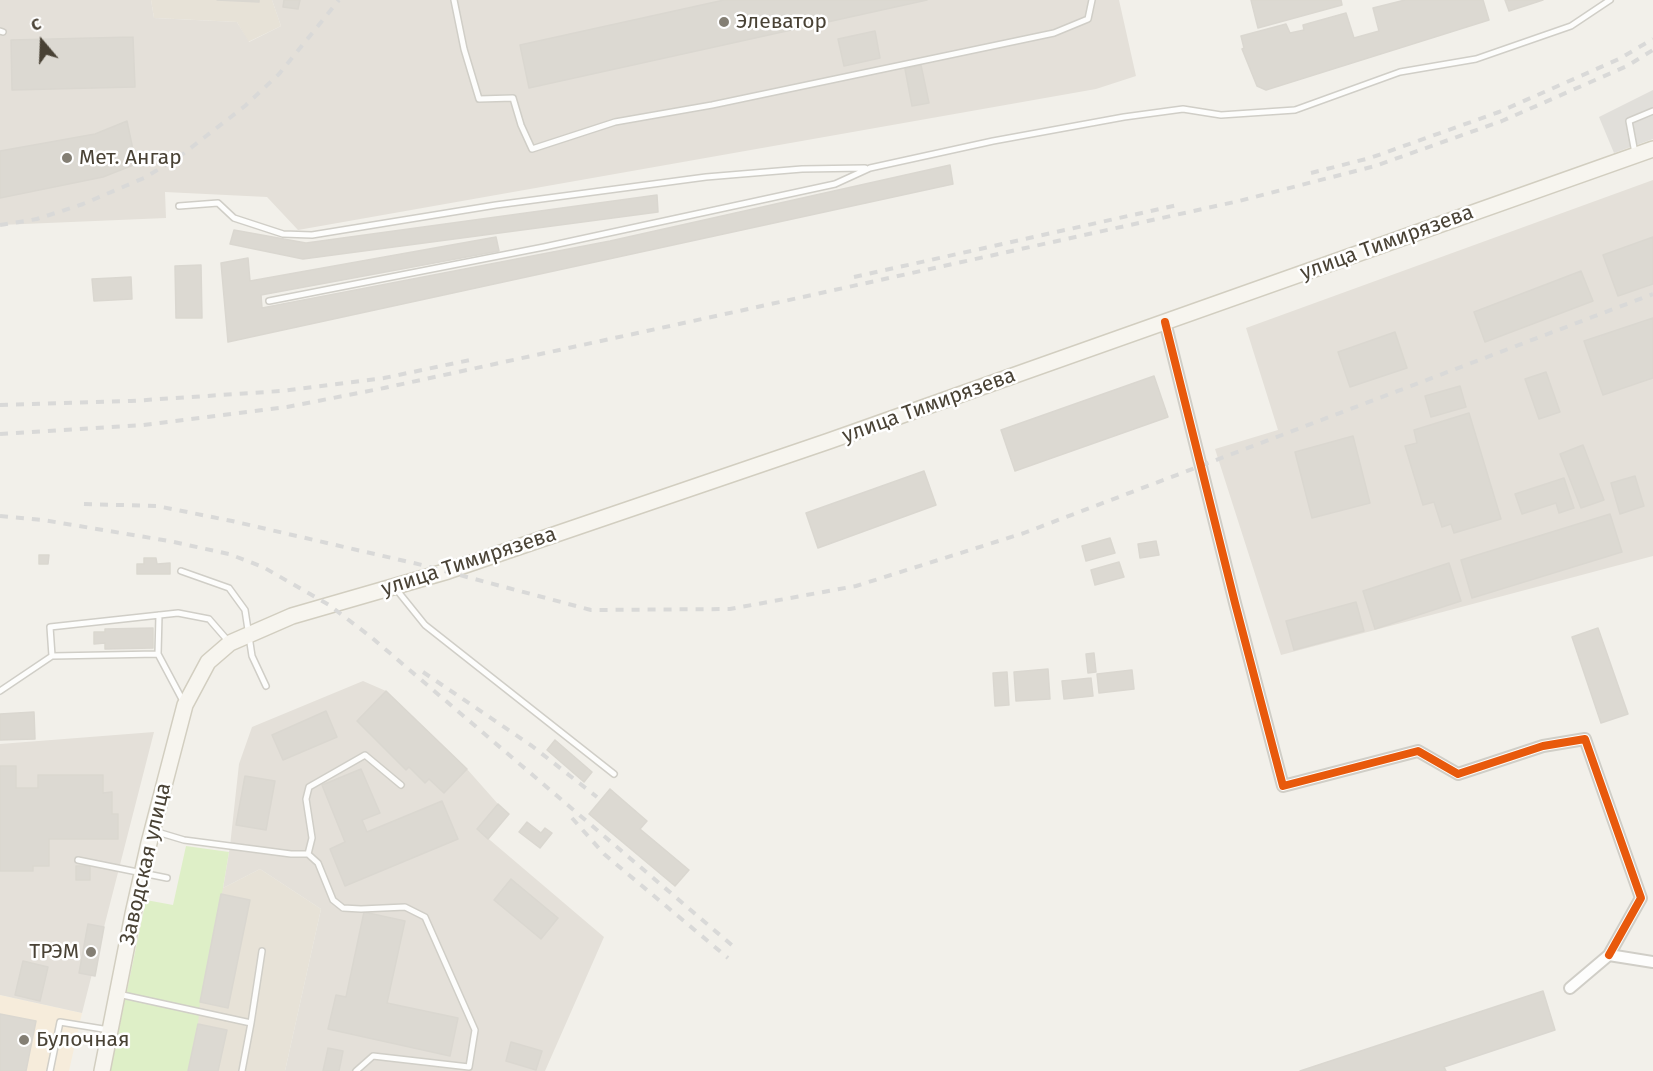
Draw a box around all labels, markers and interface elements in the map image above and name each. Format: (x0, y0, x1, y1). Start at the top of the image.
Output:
place label: Элеватор (736, 9, 827, 35)
north arrow (12, 12, 72, 72)
text: С (29, 14, 43, 35)
marker: Элеватор (717, 15, 731, 29)
place label: Мет. Ангар (79, 145, 182, 171)
marker: Мет. Ангар (60, 151, 74, 165)
street label: улица Тимирязева (1297, 200, 1477, 286)
street label: улица Тимирязева (839, 363, 1019, 449)
street label: улица Тимирязева (378, 522, 560, 602)
street label: Заводская улица (115, 781, 177, 947)
place label: ТРЭМ (29, 939, 79, 965)
marker: ТРЭМ (84, 945, 98, 959)
place label: Булочная (36, 1027, 130, 1053)
marker: Булочная (17, 1033, 31, 1047)

